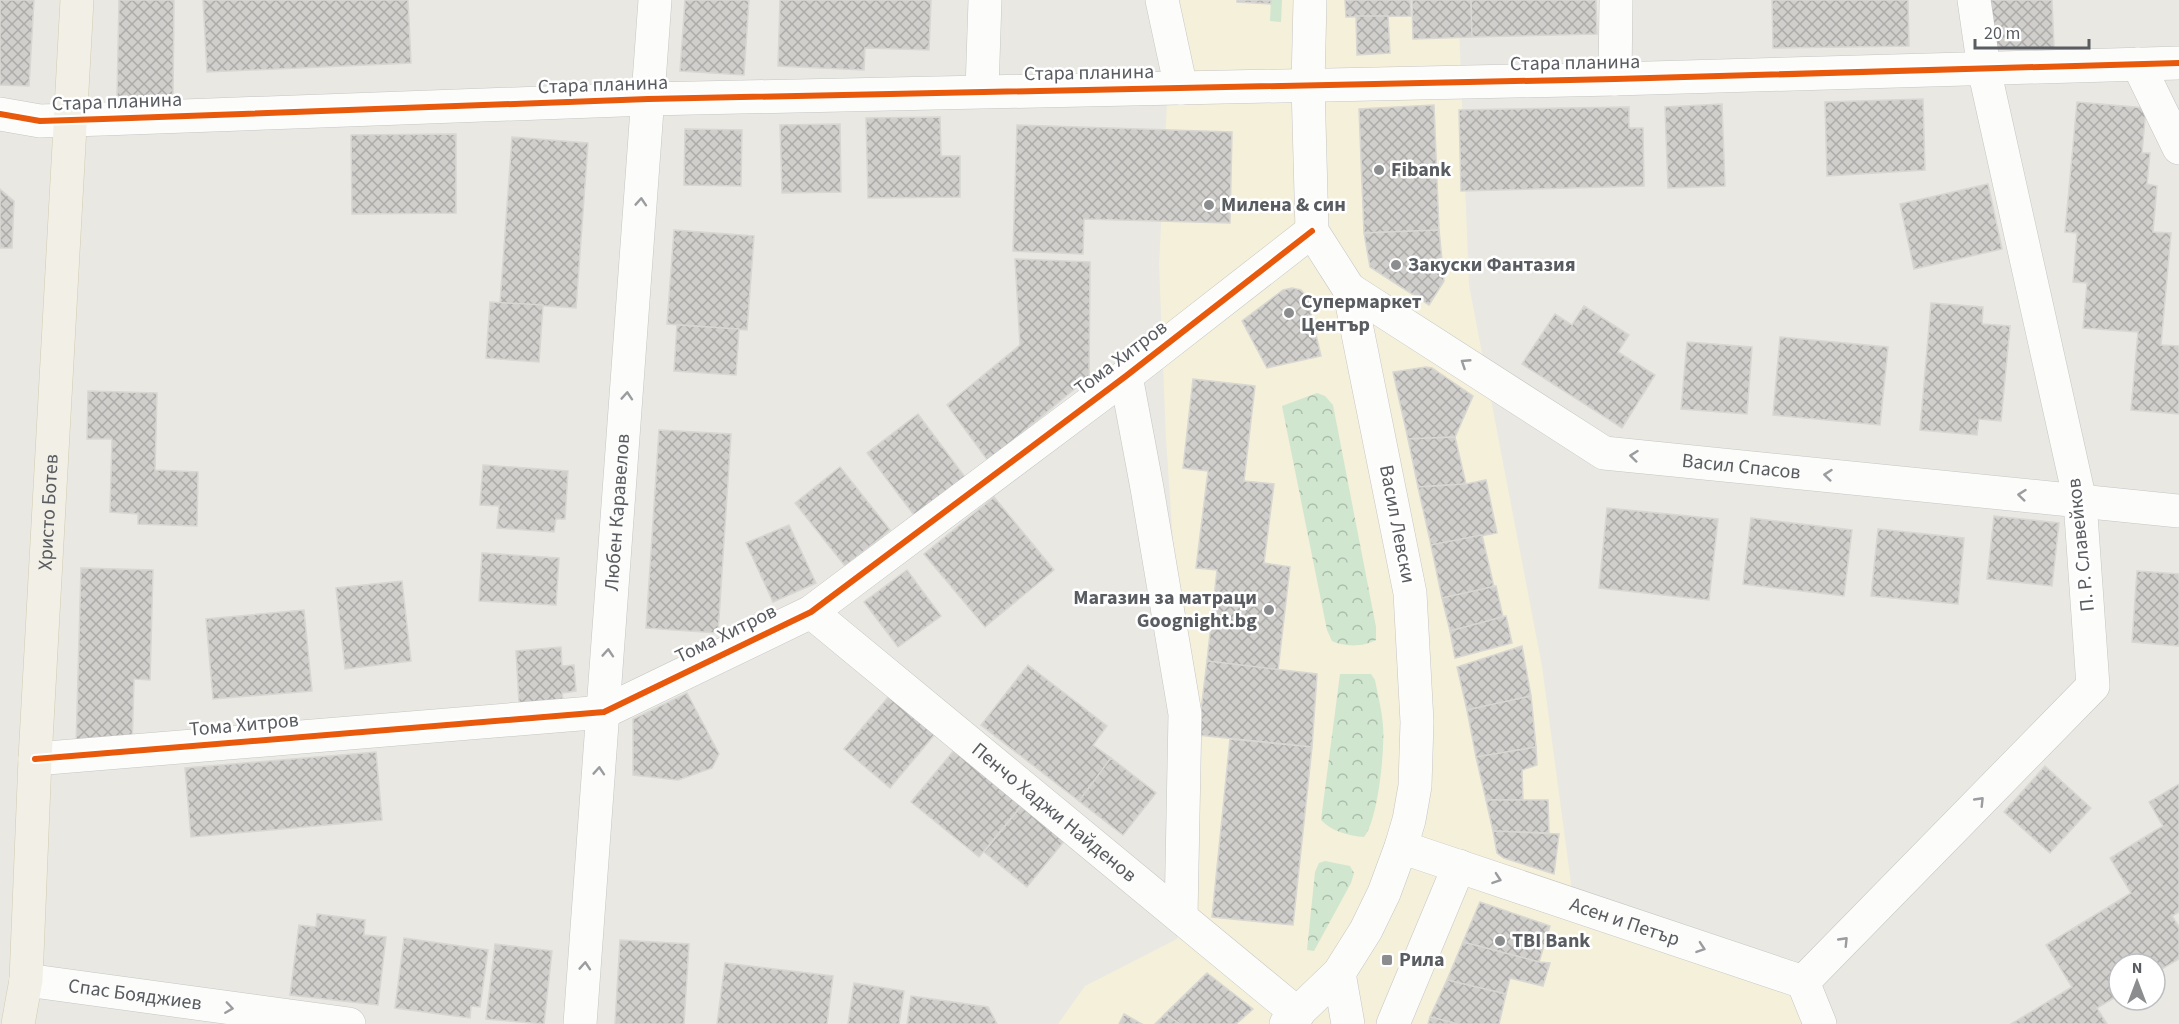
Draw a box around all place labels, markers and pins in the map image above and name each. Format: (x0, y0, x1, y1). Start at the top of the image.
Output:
place label: Fibank (1391, 156, 1451, 184)
marker: Fibank (1372, 163, 1386, 177)
place label: Милена & син (1221, 191, 1346, 219)
marker: Милена & син (1202, 198, 1216, 212)
place label: Закуски Фантазия (1408, 251, 1576, 279)
marker: Закуски Фантазия (1389, 258, 1403, 272)
place label: Супермаркет Център (1301, 288, 1422, 339)
marker: Супермаркет Център (1282, 306, 1296, 320)
place label: Магазин за матраци Goognight.bg (1073, 584, 1257, 635)
marker: Магазин за матраци Goognight.bg (1262, 603, 1276, 617)
place label: TBI Bank (1512, 927, 1590, 955)
marker: TBI Bank (1493, 934, 1507, 948)
place label: Рила (1399, 946, 1445, 974)
marker: Рила (1380, 953, 1394, 967)

